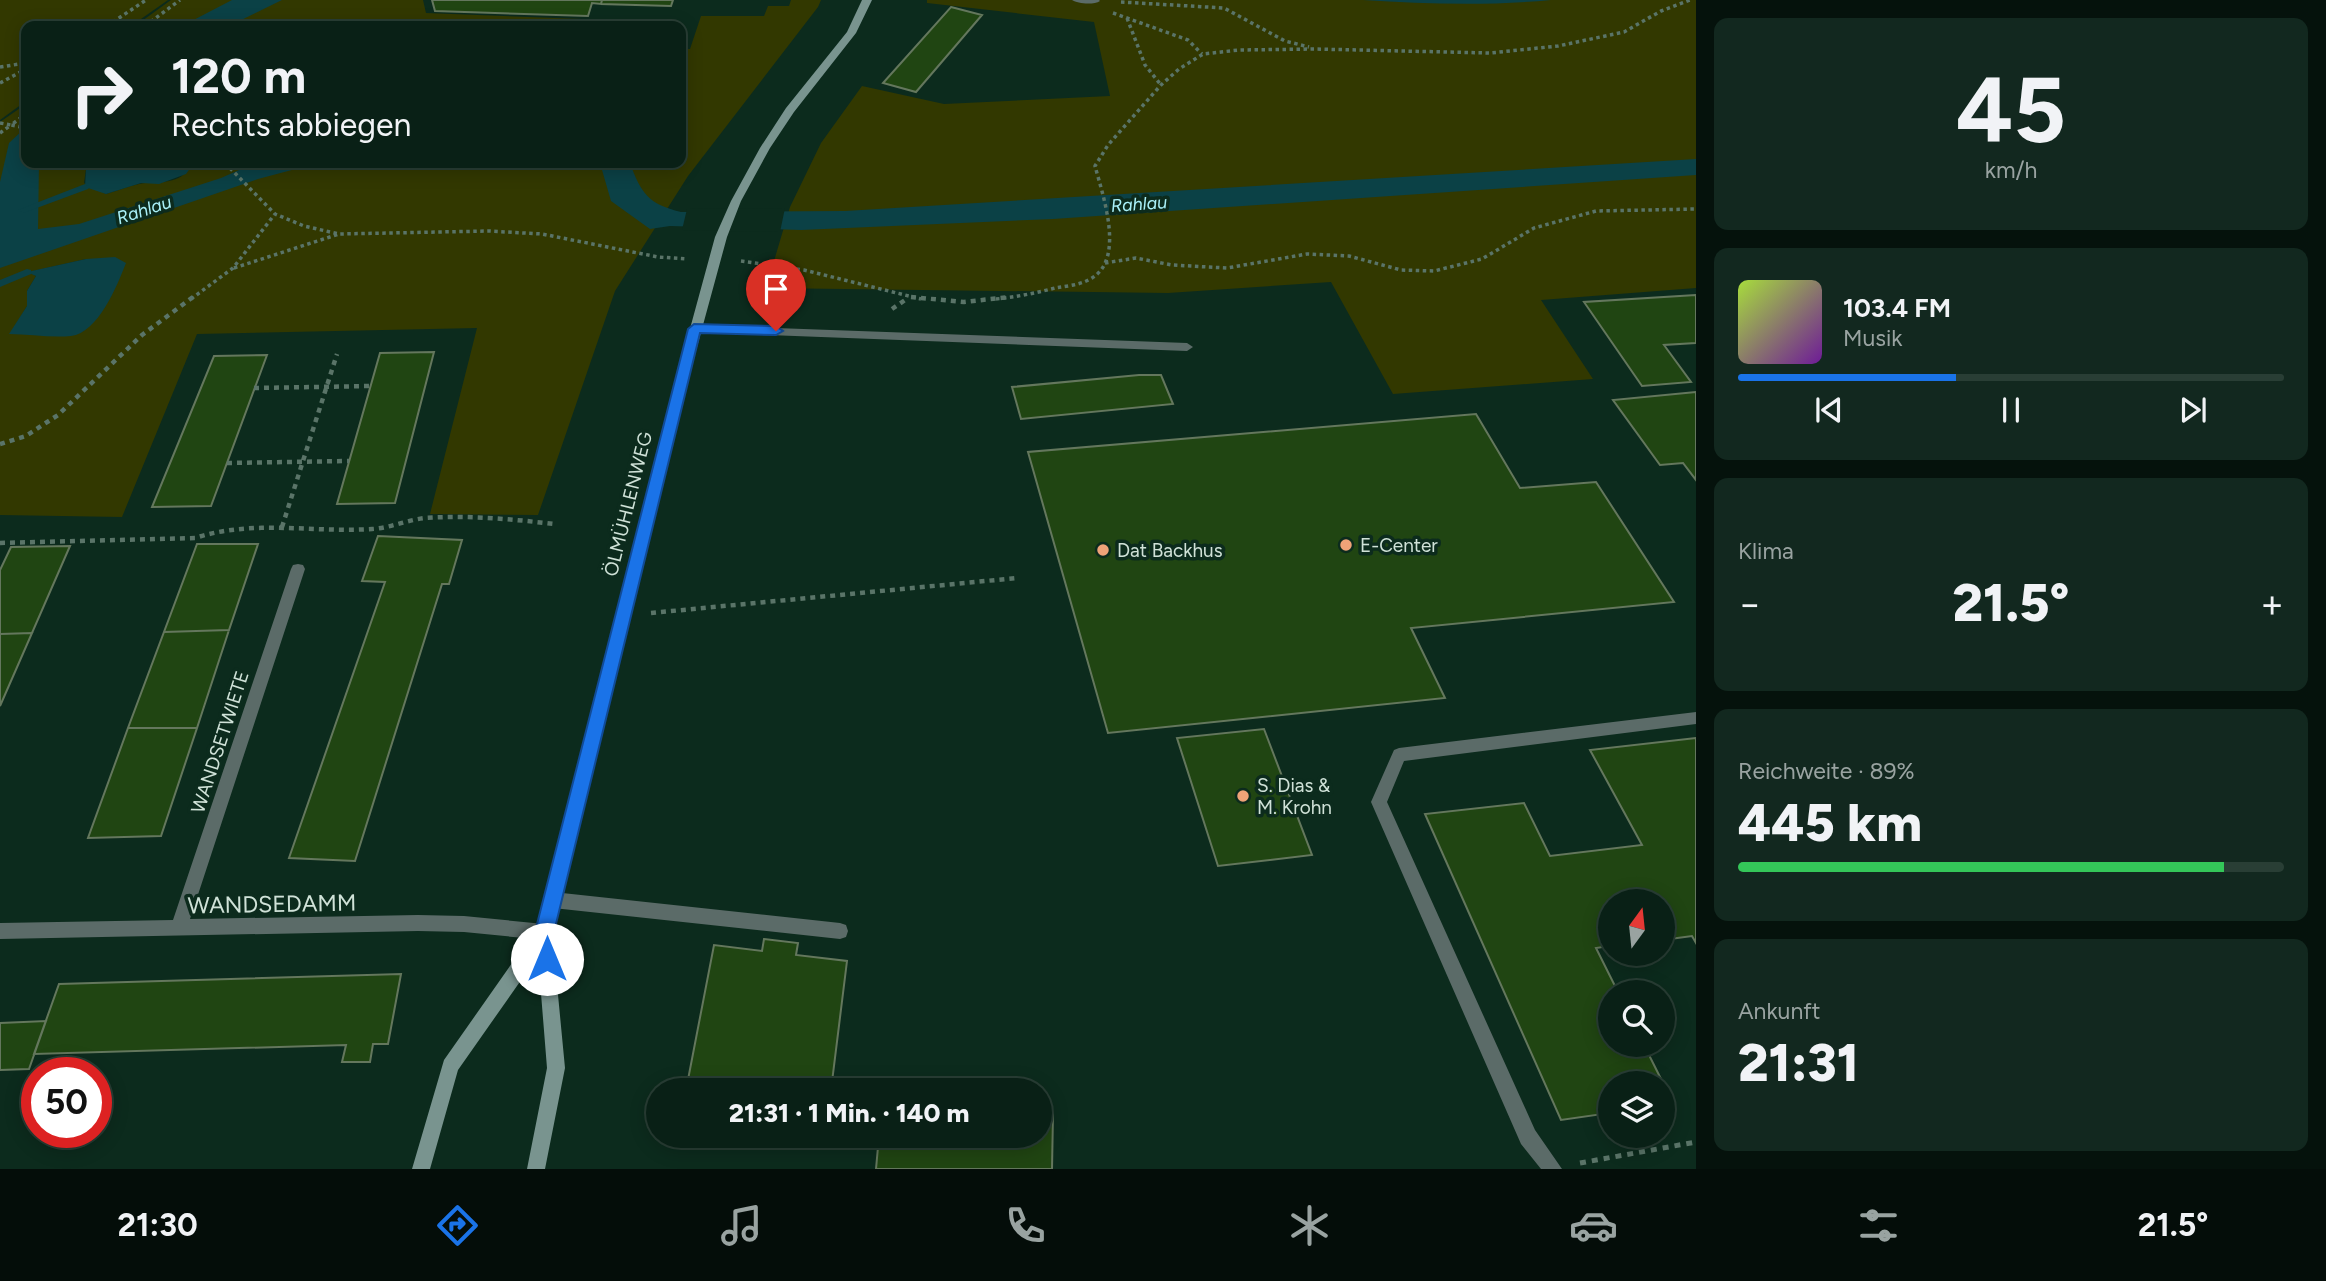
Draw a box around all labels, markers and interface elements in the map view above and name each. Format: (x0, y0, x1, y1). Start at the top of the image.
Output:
text: 120 m (171, 46, 306, 105)
icon: right (56, 49, 147, 140)
text: 45 (1956, 56, 2066, 165)
text: Rechts abbiegen (171, 106, 411, 144)
text: km/h (1985, 156, 2037, 184)
water label: Rahlau (114, 191, 174, 229)
water label: Rahlau (1110, 191, 1168, 217)
pin (746, 259, 806, 331)
icon: arrive (757, 270, 795, 308)
text: 103.4 FM (1843, 292, 1951, 324)
text: Musik (1843, 324, 1903, 352)
icon: previous (1810, 391, 1848, 429)
icon: pause (1992, 391, 2030, 429)
icon: next (2174, 391, 2212, 429)
street label: ÖLMÜHLENWEG (599, 429, 657, 579)
place label: E-Center (1360, 534, 1438, 557)
marker: E-Center (1338, 537, 1354, 553)
text: Klima (1738, 537, 1794, 565)
place label: Dat Backhus (1117, 539, 1223, 562)
marker: Dat Backhus (1095, 542, 1111, 558)
text: 21.5° (1953, 572, 2069, 634)
text: − (1738, 581, 1762, 627)
text: + (2260, 581, 2284, 627)
street label: WANDSETWIETE (186, 668, 254, 816)
text: Reichweite · 89% (1738, 757, 1915, 785)
place label: S. Dias & M. Krohn (1257, 774, 1332, 819)
marker: S. Dias & M. Krohn (1235, 788, 1251, 804)
text: 445 km (1738, 792, 1922, 854)
street label: WANDSEDAMM (187, 889, 357, 919)
north arrow (1598, 889, 1675, 966)
map controls (1598, 889, 1675, 1148)
position arrow (510, 922, 584, 996)
button: search (1598, 980, 1675, 1057)
text: Ankunft (1738, 997, 1820, 1025)
text: 21:31 (1738, 1032, 1859, 1094)
speed limit sign: 50 (21, 1057, 112, 1148)
button: layers (1598, 1071, 1675, 1148)
text: 21:31 · 1 Min. · 140 m (729, 1097, 969, 1129)
icon: directions (433, 1201, 482, 1250)
icon: music (717, 1201, 766, 1250)
icon: phone (1001, 1201, 1050, 1250)
icon: climate (1285, 1201, 1334, 1250)
icon: car (1569, 1201, 1618, 1250)
icon: filters (1854, 1201, 1903, 1250)
text: 21:30 (118, 1206, 198, 1244)
text: 21.5° (2138, 1206, 2208, 1244)

